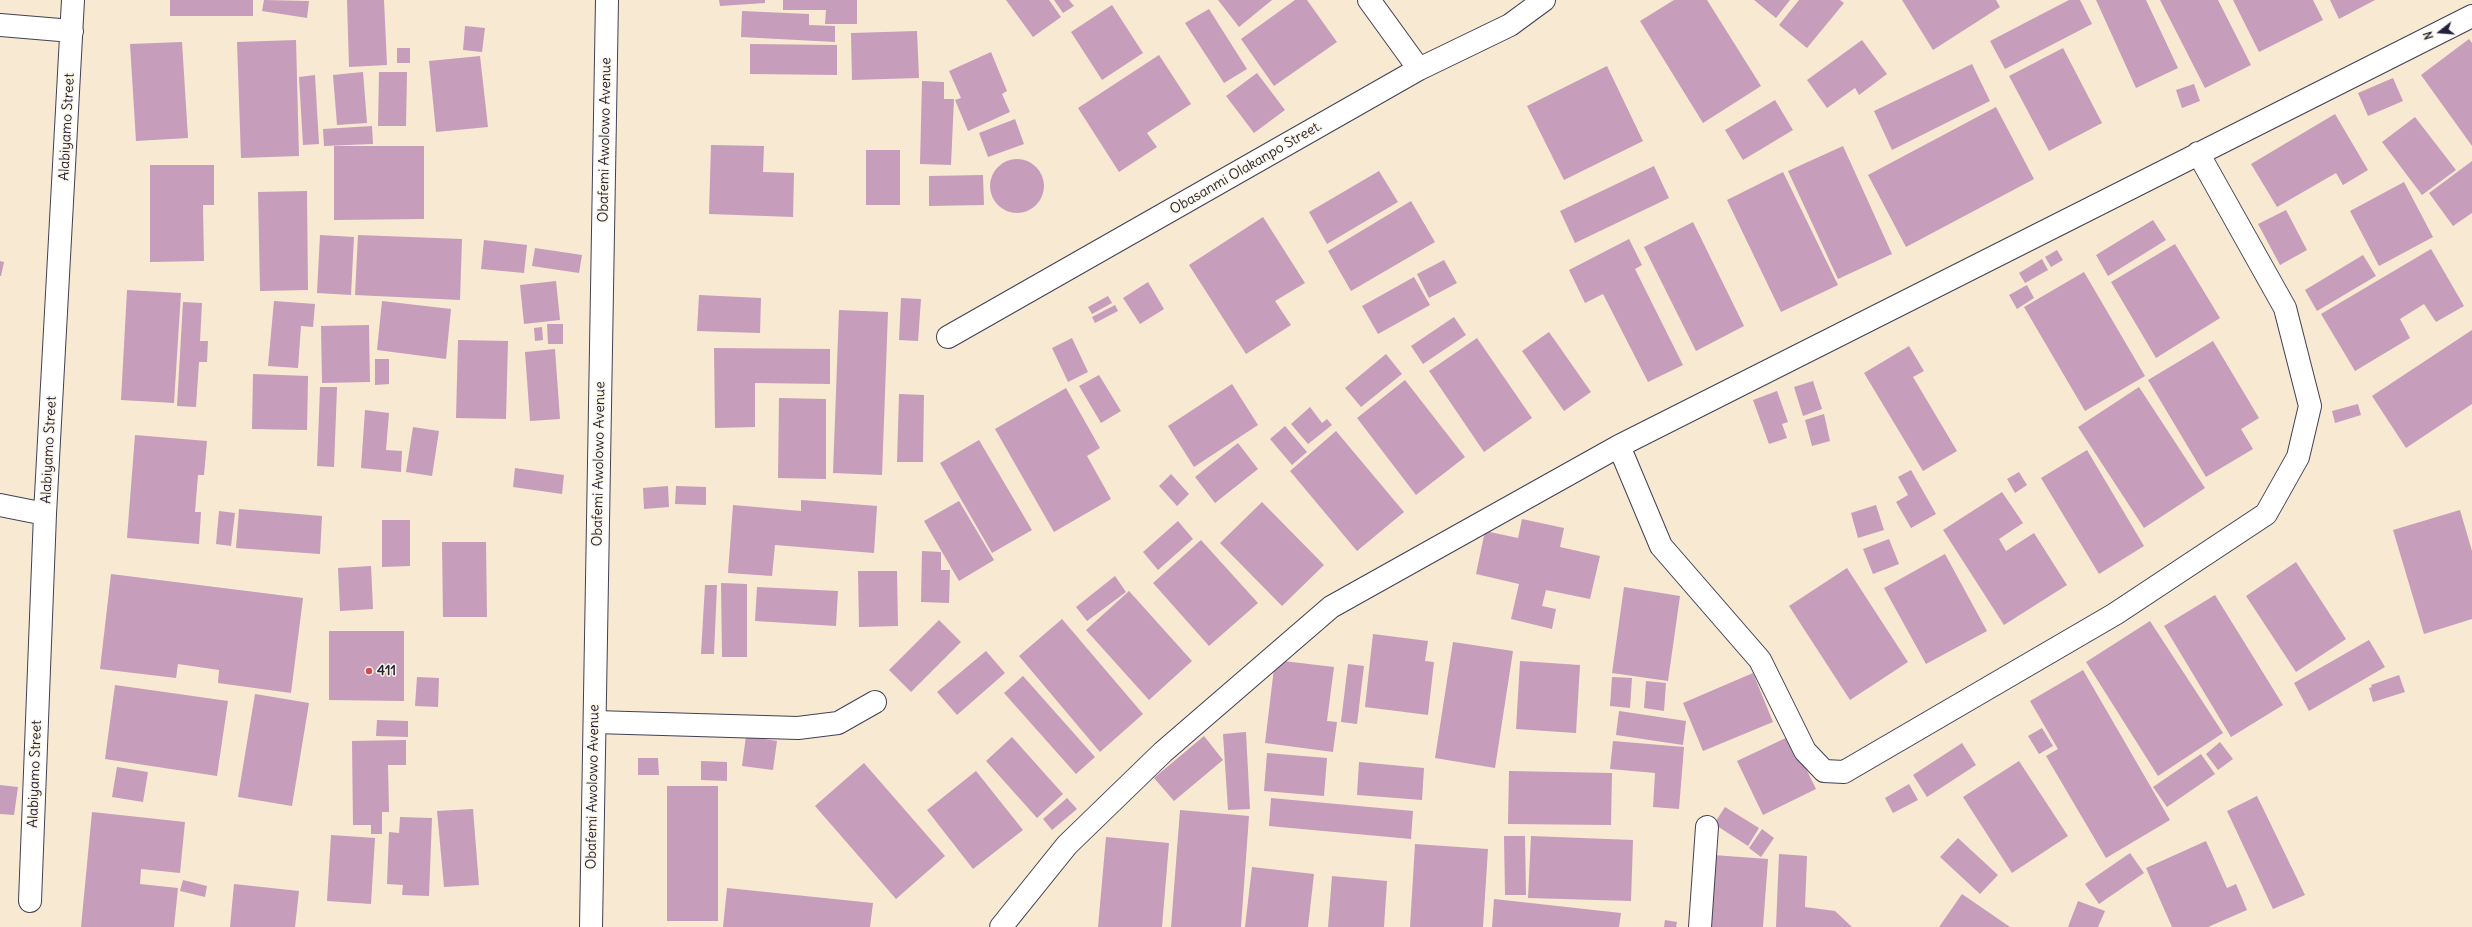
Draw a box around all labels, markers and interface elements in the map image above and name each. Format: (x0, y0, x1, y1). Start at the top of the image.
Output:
north arrow (2420, 12, 2460, 52)
text: N (2421, 30, 2436, 41)
street label: Obafemi Awolowo Avenue (595, 57, 615, 223)
street label: Alabiyamo Street (56, 73, 78, 181)
street label: Obasanmi Olakanpo Street. (1167, 118, 1325, 218)
street label: Obafemi Awolowo Avenue (589, 381, 609, 547)
street label: Alabiyamo Street (38, 396, 60, 504)
place label: 411 (377, 663, 396, 679)
marker: 411 (364, 666, 374, 676)
street label: Obafemi Awolowo Avenue (583, 704, 603, 870)
street label: Alabiyamo Street (25, 720, 45, 828)

